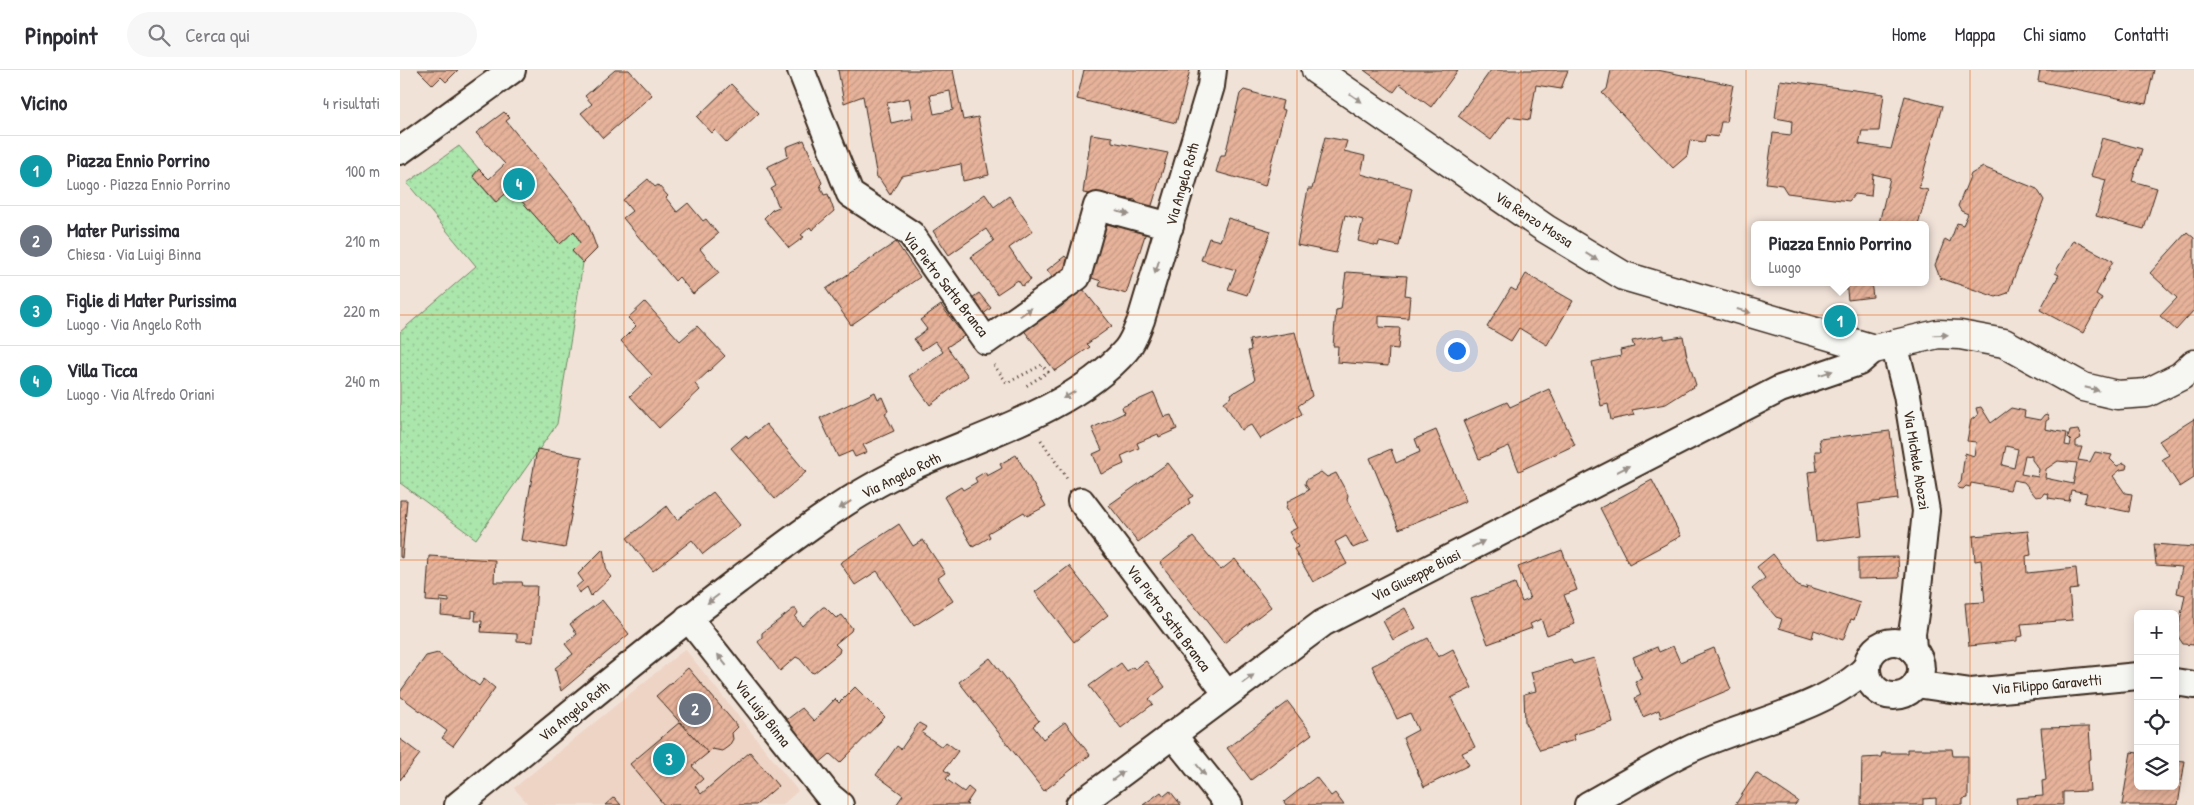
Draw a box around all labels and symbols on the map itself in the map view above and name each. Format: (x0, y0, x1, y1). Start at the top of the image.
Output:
one-way arrow (1349, 93, 1363, 103)
street label: Via Angelo Roth (1160, 140, 1204, 228)
pin: 4 (503, 165, 535, 203)
street label: Via Renzo Mossa (1491, 186, 1577, 252)
one-way arrow (1116, 210, 1131, 218)
street label: Via Pietro Satta Branca (898, 227, 994, 341)
one-way arrow (1586, 253, 1599, 262)
one-way arrow (1153, 259, 1161, 274)
pin: 1 (1824, 302, 1856, 340)
one-way arrow (1019, 307, 1032, 318)
one-way arrow (1737, 308, 1752, 316)
one-way arrow (1934, 331, 1950, 339)
your location (1444, 338, 1470, 364)
one-way arrow (1819, 369, 1834, 377)
one-way arrow (2084, 385, 2099, 393)
one-way arrow (1062, 390, 1076, 399)
street label: Via Michele Abozzi (1899, 409, 1935, 511)
street label: Via Angelo Roth (858, 447, 944, 503)
one-way arrow (1615, 465, 1630, 473)
one-way arrow (838, 500, 852, 510)
one-way arrow (1471, 540, 1485, 548)
street label: Via Giuseppe Biasi (1368, 543, 1464, 607)
street label: Via Pietro Satta Branca (1122, 560, 1216, 676)
one-way arrow (706, 594, 720, 604)
one-way arrow (716, 654, 727, 667)
street label: Via Filippo Garavetti (1991, 669, 2103, 699)
one-way arrow (1241, 673, 1254, 684)
street label: Via Luigi Binna (730, 675, 796, 751)
street label: Via Angelo Roth (534, 676, 614, 746)
pin: 2 (679, 690, 711, 728)
pin: 3 (653, 740, 685, 778)
one-way arrow (1195, 763, 1206, 776)
one-way arrow (1111, 770, 1124, 781)

